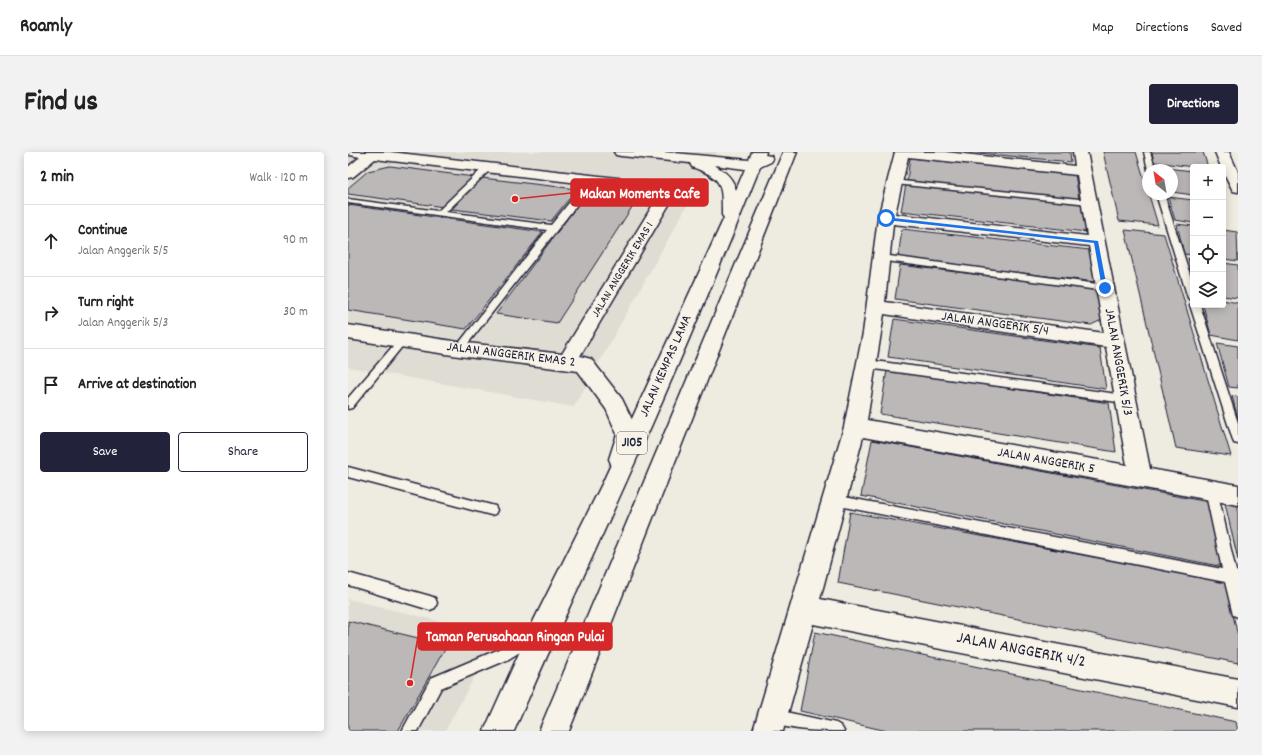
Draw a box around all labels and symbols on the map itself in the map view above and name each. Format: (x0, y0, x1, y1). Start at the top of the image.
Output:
north arrow (1142, 164, 1178, 200)
callout: Makan Moments Cafe (571, 179, 708, 206)
text: Makan Moments Cafe (580, 184, 701, 206)
route start (877, 209, 895, 227)
street label: JALAN ANGGERIK EMAS 1 (588, 219, 658, 321)
route end (1096, 279, 1114, 297)
street label: JALAN ANGGERIK 5/4 (940, 307, 1050, 341)
street label: JALAN ANGGERIK 5/3 (1099, 307, 1137, 417)
street label: JALAN KEMPAS LAMA (635, 311, 698, 420)
street label: JALAN ANGGERIK EMAS 2 (445, 337, 577, 373)
road number: J105 (617, 432, 647, 454)
street label: JALAN ANGGERIK 5 (996, 443, 1096, 479)
callout: Taman Perusahaan Ringan Pulai (418, 623, 612, 650)
text: Taman Perusahaan Ringan Pulai (426, 627, 604, 649)
street label: JALAN ANGGERIK 4/2 (954, 627, 1088, 675)

